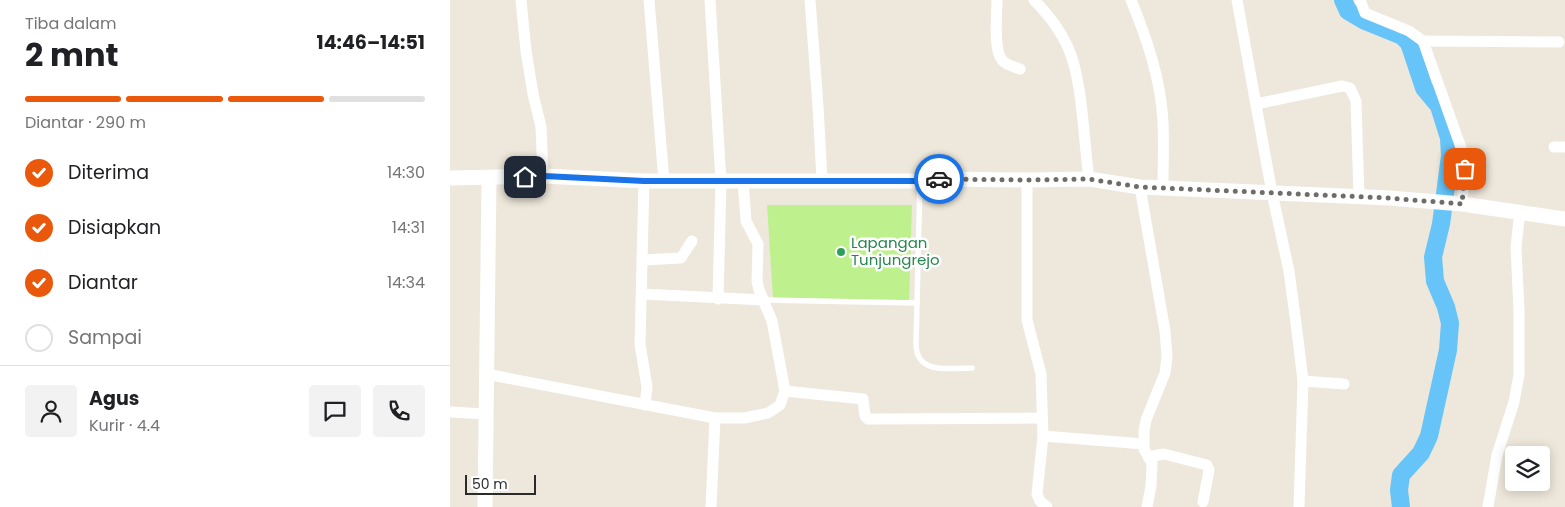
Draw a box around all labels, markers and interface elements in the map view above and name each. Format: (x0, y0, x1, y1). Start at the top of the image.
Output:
text: Tiba dalam (25, 12, 116, 35)
text: 14:46–14:51 (317, 29, 425, 56)
text: 2 mnt (25, 32, 119, 77)
text: Diantar · 290 m (25, 111, 146, 134)
pin (1444, 148, 1486, 190)
courier (914, 154, 964, 204)
icon: bag (1451, 155, 1479, 183)
pin (504, 156, 546, 198)
icon: check (25, 159, 53, 187)
text: Diterima (68, 159, 149, 186)
text: 14:30 (387, 161, 425, 184)
icon: home (511, 163, 539, 191)
icon: car (925, 165, 953, 193)
icon: check (25, 214, 53, 242)
text: Disiapkan (68, 214, 161, 241)
text: 14:31 (392, 216, 425, 239)
place label: Lapangan Tunjungrejo (851, 232, 940, 270)
marker: Lapangan Tunjungrejo (835, 246, 847, 258)
icon: check (25, 269, 53, 297)
text: Diantar (68, 269, 138, 296)
text: 14:34 (387, 271, 425, 294)
text: Sampai (68, 324, 142, 351)
button: person (25, 385, 77, 437)
text: Agus (89, 385, 139, 412)
button: chat (309, 385, 361, 437)
button: phone (373, 385, 425, 437)
text: Kurir · 4.4 (89, 414, 160, 437)
map controls (1505, 446, 1550, 491)
button: layers (1505, 446, 1550, 491)
scale bar (465, 472, 536, 495)
text: 50 m (472, 474, 508, 494)

